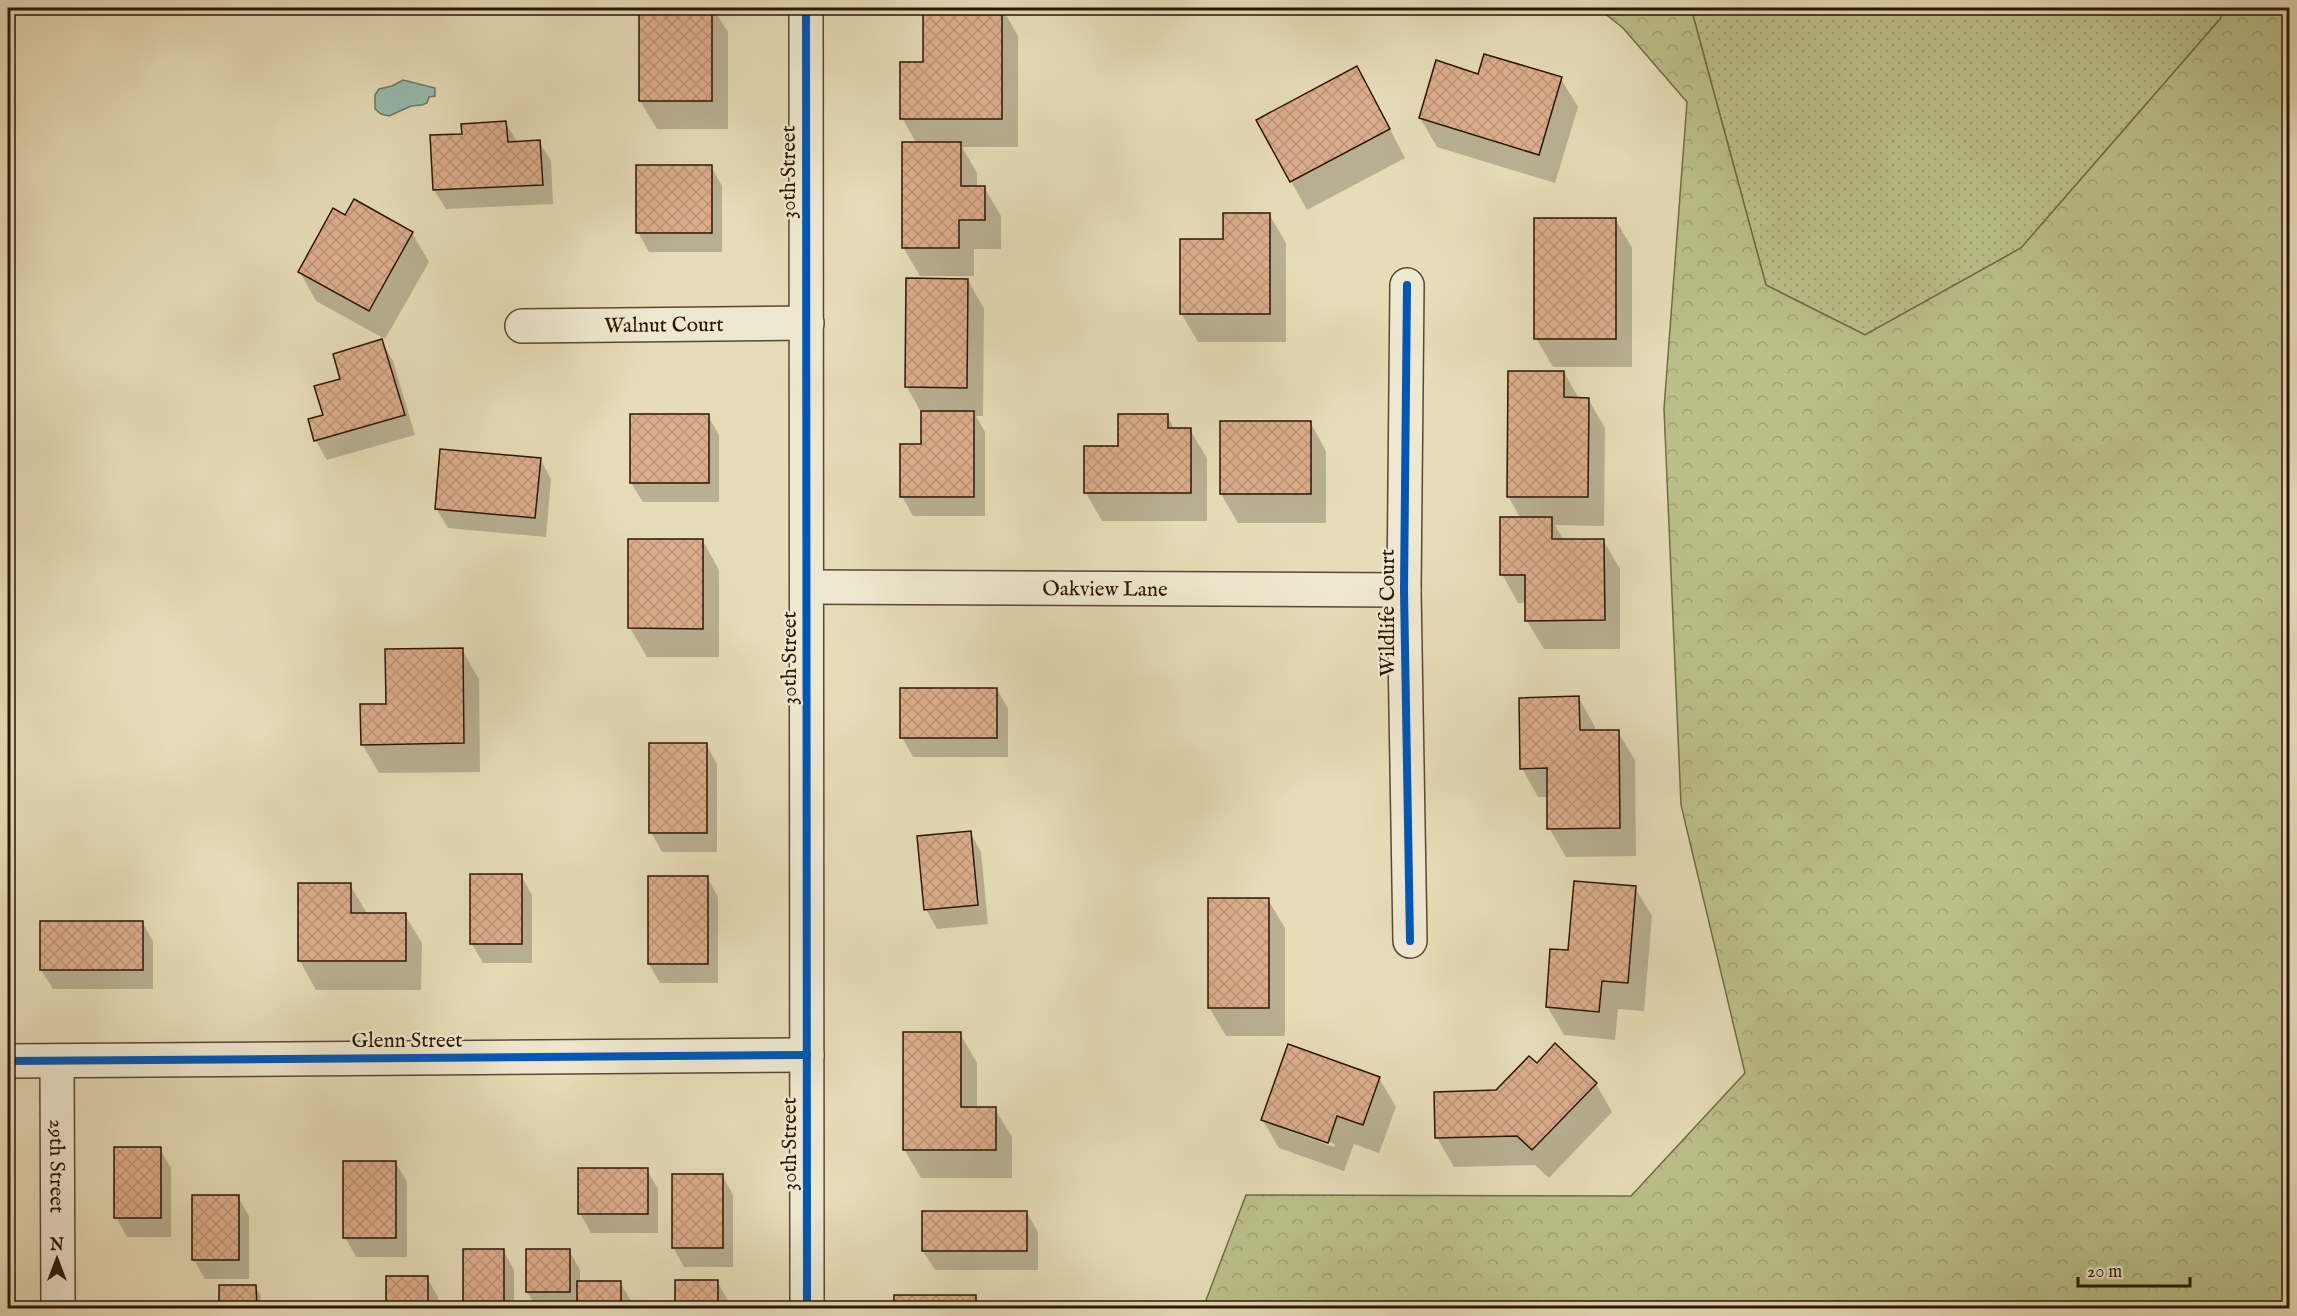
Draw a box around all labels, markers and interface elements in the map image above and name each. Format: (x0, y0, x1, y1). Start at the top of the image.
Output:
street label: 30th Street (776, 125, 803, 219)
street label: Walnut Court (604, 312, 724, 340)
street label: Wildlife Court (1375, 549, 1402, 677)
street label: Oakview Lane (1042, 576, 1168, 604)
street label: 30th Street (777, 611, 804, 705)
street label: Glenn Street (351, 1028, 463, 1055)
street label: 30th Street (777, 1097, 804, 1191)
street label: 29th Street (42, 1119, 70, 1213)
north arrow (27, 1229, 87, 1289)
text: N (49, 1236, 64, 1256)
scale bar (2078, 1250, 2190, 1288)
text: 20 m (2087, 1261, 2122, 1284)

